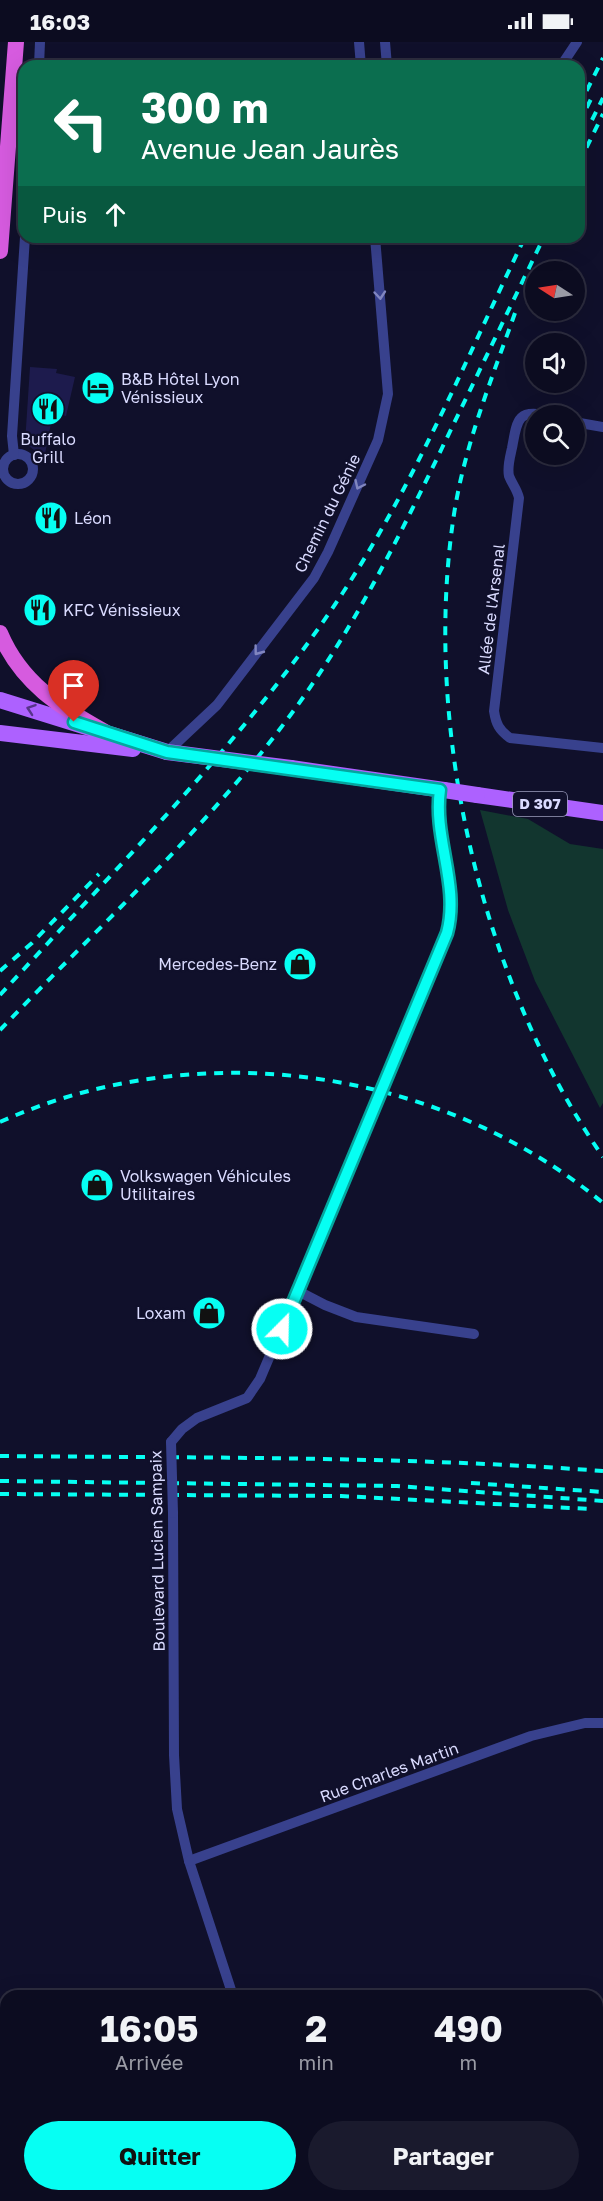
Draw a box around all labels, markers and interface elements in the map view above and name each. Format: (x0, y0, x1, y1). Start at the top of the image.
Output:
text: 16:03 (30, 8, 90, 35)
text: 300 m (141, 82, 268, 132)
icon: left (42, 84, 120, 162)
text: Avenue Jean Jaurès (141, 133, 399, 165)
icon: ahead (99, 198, 132, 231)
text: Puis (42, 201, 87, 228)
north arrow (525, 261, 585, 321)
map controls (525, 261, 585, 465)
one-way arrow (373, 291, 386, 300)
button: sound (525, 333, 585, 393)
place label: B&B Hôtel Lyon Vénissieux (121, 369, 240, 407)
hotel icon: B&B Hôtel Lyon Vénissieux (80, 370, 116, 406)
restaurant icon: Buffalo Grill (30, 391, 66, 427)
button: search (525, 405, 585, 465)
place label: Buffalo Grill (20, 429, 76, 467)
street label: Chemin du Génie (290, 450, 364, 576)
one-way arrow (354, 479, 366, 490)
restaurant icon: Léon (33, 500, 69, 536)
place label: Léon (74, 508, 112, 528)
street label: Allée de l'Arsenal (473, 542, 509, 676)
restaurant icon: KFC Vénissieux (22, 592, 58, 628)
place label: KFC Vénissieux (63, 600, 181, 620)
one-way arrow (255, 644, 266, 655)
pin (48, 660, 99, 722)
icon: arrive (57, 669, 90, 702)
one-way arrow (26, 703, 37, 716)
road number: D 307 (513, 792, 567, 816)
shop icon: Mercedes-Benz (282, 946, 318, 982)
place label: Mercedes-Benz (158, 954, 277, 974)
place label: Volkswagen Véhicules Utilitaires (120, 1166, 291, 1204)
shop icon: Volkswagen Véhicules Utilitaires (79, 1167, 115, 1203)
shop icon: Loxam (191, 1295, 227, 1331)
position arrow (250, 1297, 314, 1361)
place label: Loxam (136, 1303, 186, 1323)
street label: Boulevard Lucien Sampaix (145, 1450, 169, 1652)
street label: Rue Charles Martin (317, 1738, 461, 1806)
text: 16:05 (100, 2007, 198, 2050)
text: 2 (305, 2007, 327, 2050)
text: 490 (434, 2007, 503, 2050)
text: Arrivée (115, 2050, 183, 2074)
text: min (299, 2050, 334, 2074)
text: m (460, 2050, 477, 2074)
button: Quitter (24, 2121, 296, 2190)
button: Partager (308, 2121, 579, 2190)

